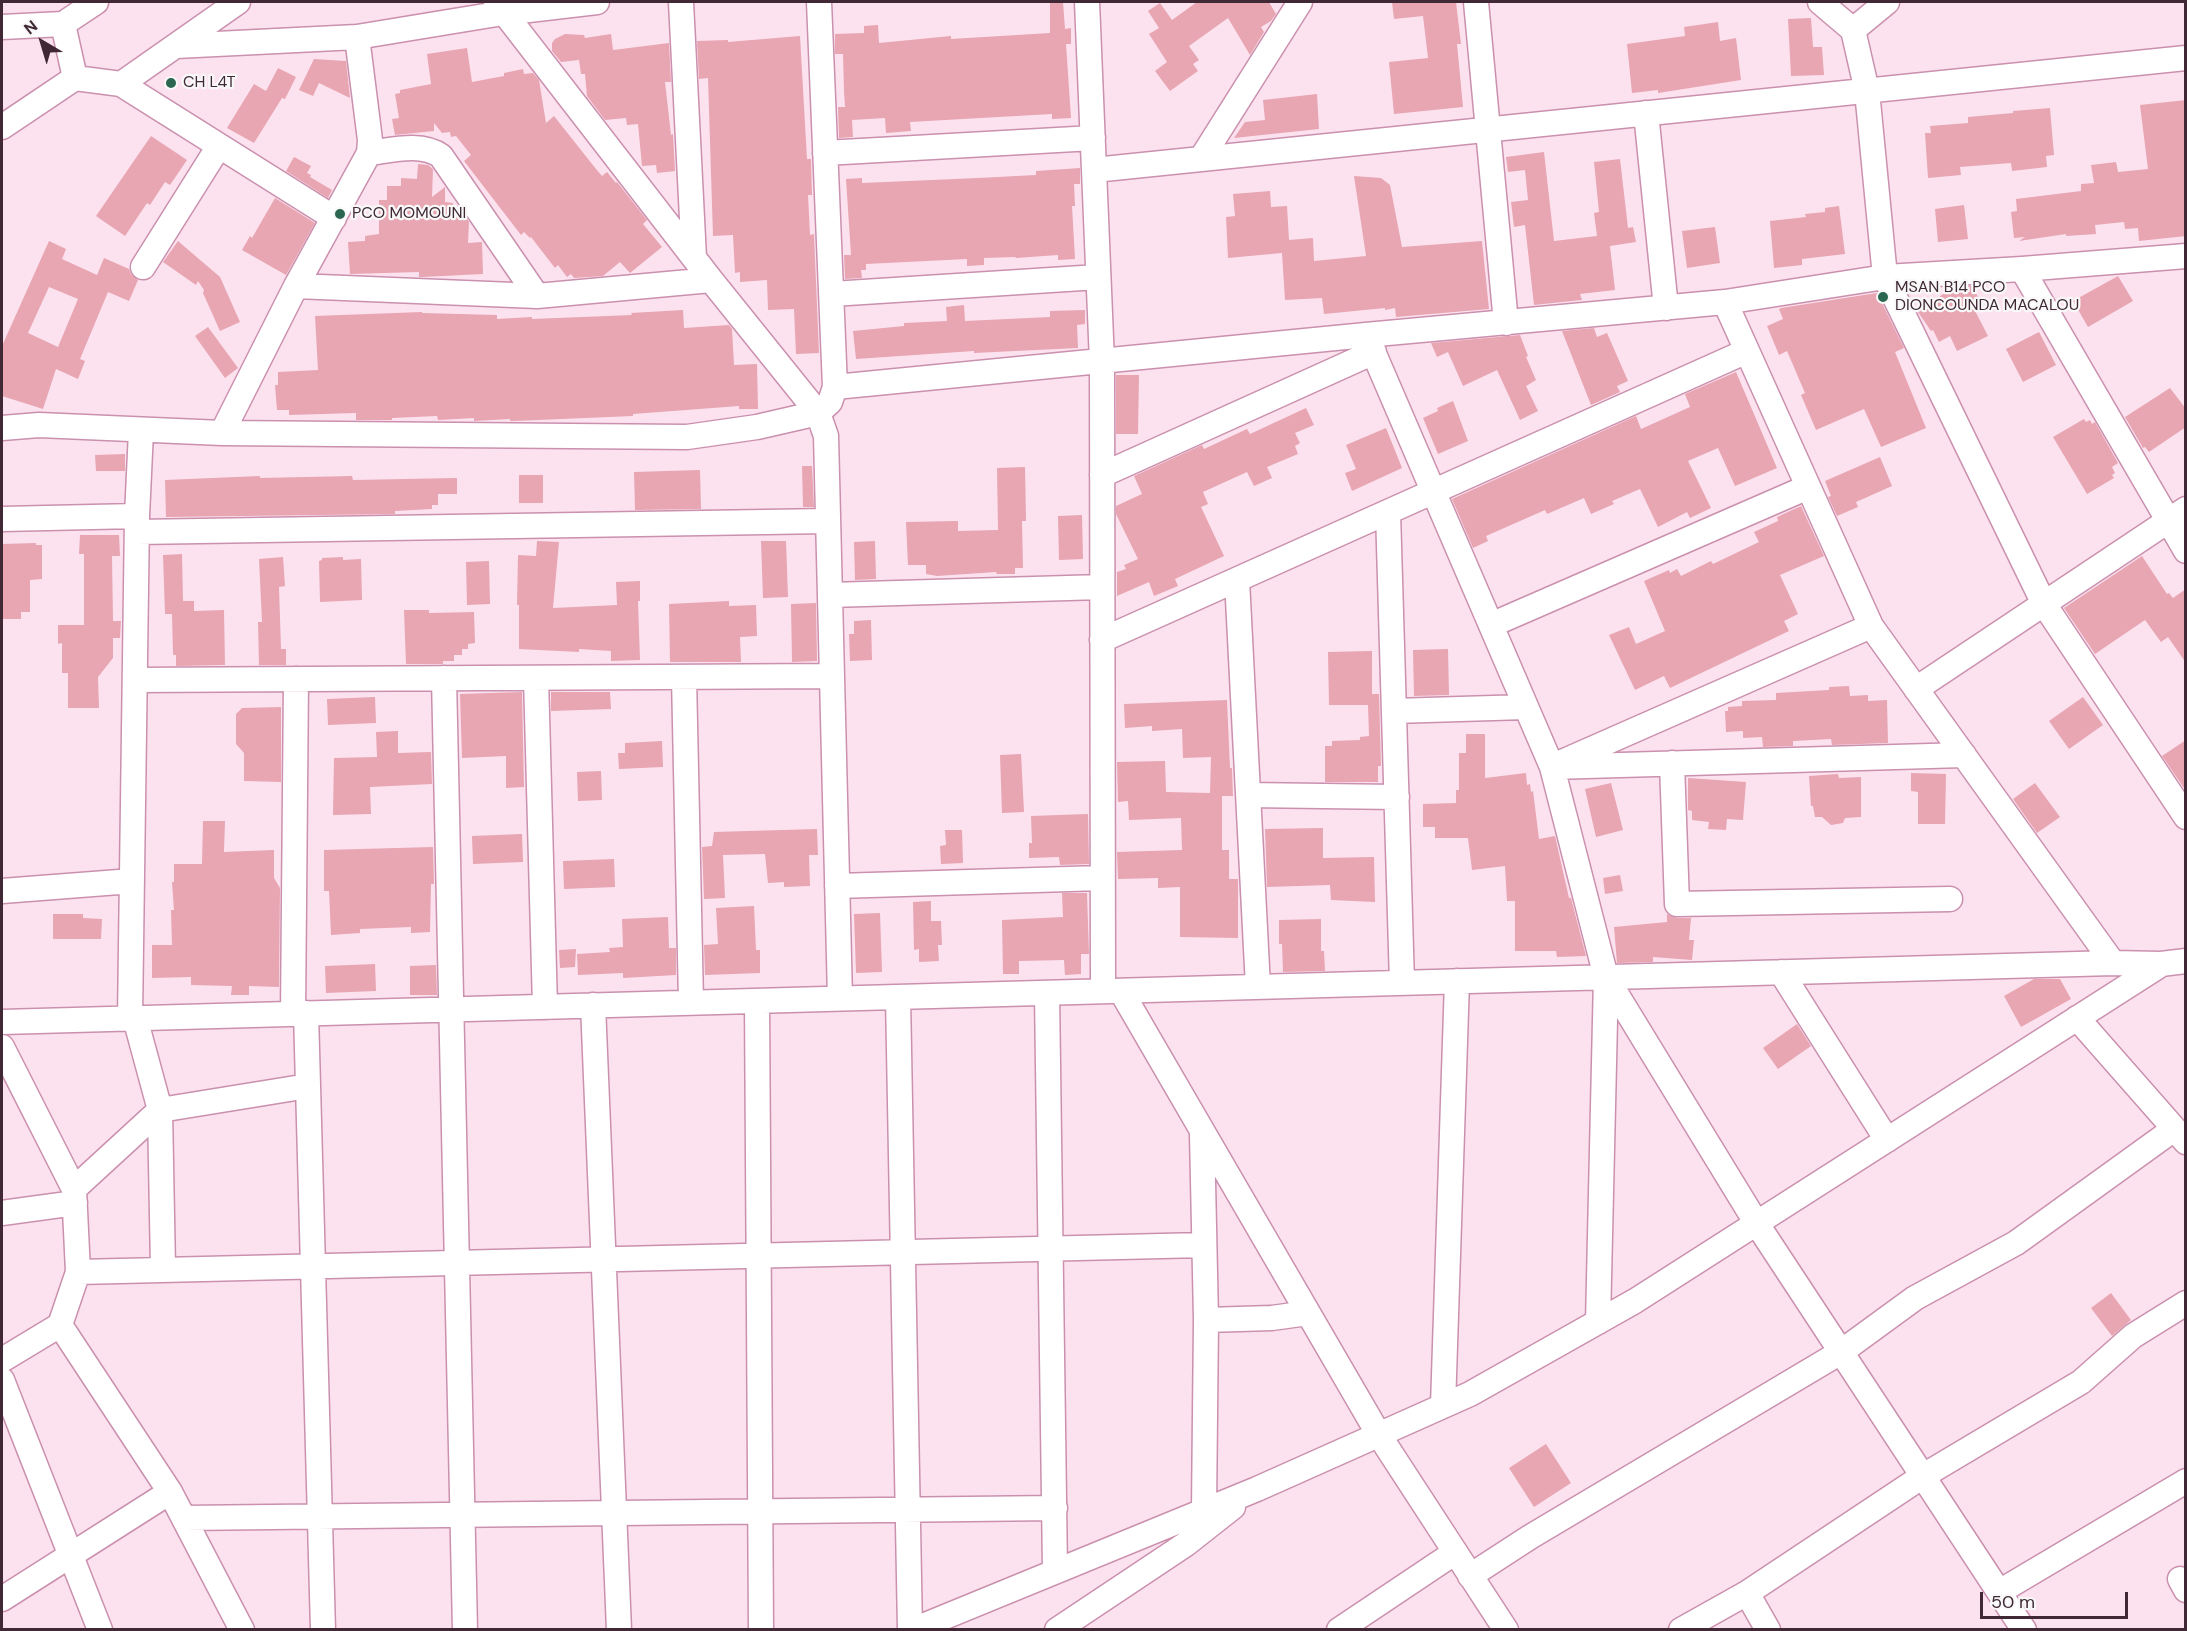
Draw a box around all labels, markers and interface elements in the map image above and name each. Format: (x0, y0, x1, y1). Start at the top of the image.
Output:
north arrow (12, 12, 72, 72)
text: N (20, 16, 42, 39)
place label: CH L4T (183, 73, 236, 93)
marker: CH L4T (164, 76, 178, 90)
place label: PCO MOMOUNI (352, 204, 466, 224)
marker: PCO MOMOUNI (333, 207, 347, 221)
place label: MSAN B14 PCO DIONCOUNDA MACALOU (1895, 278, 2079, 316)
marker: MSAN B14 PCO DIONCOUNDA MACALOU (1876, 290, 1890, 304)
scale bar (1983, 1580, 2132, 1618)
text: 50 m (1991, 1590, 2035, 1614)

